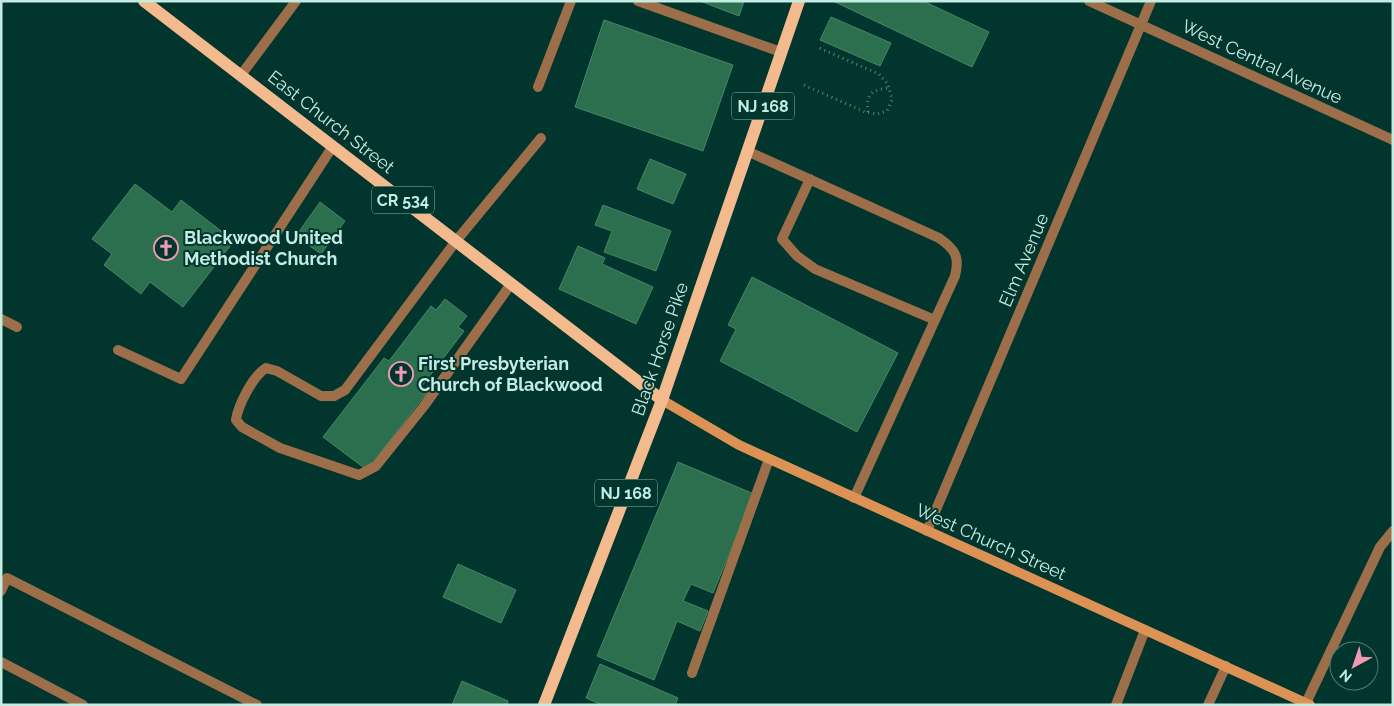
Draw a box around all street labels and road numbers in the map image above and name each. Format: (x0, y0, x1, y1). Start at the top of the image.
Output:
street label: West Central Avenue (1179, 15, 1346, 108)
street label: East Church Street (264, 66, 399, 177)
road number: NJ 168 (732, 92, 794, 120)
road number: CR 534 (372, 186, 434, 214)
street label: Elm Avenue (994, 209, 1053, 310)
street label: Black Horse Pike (627, 279, 692, 418)
road number: NJ 168 (595, 479, 657, 506)
street label: West Church Street (913, 499, 1069, 584)

